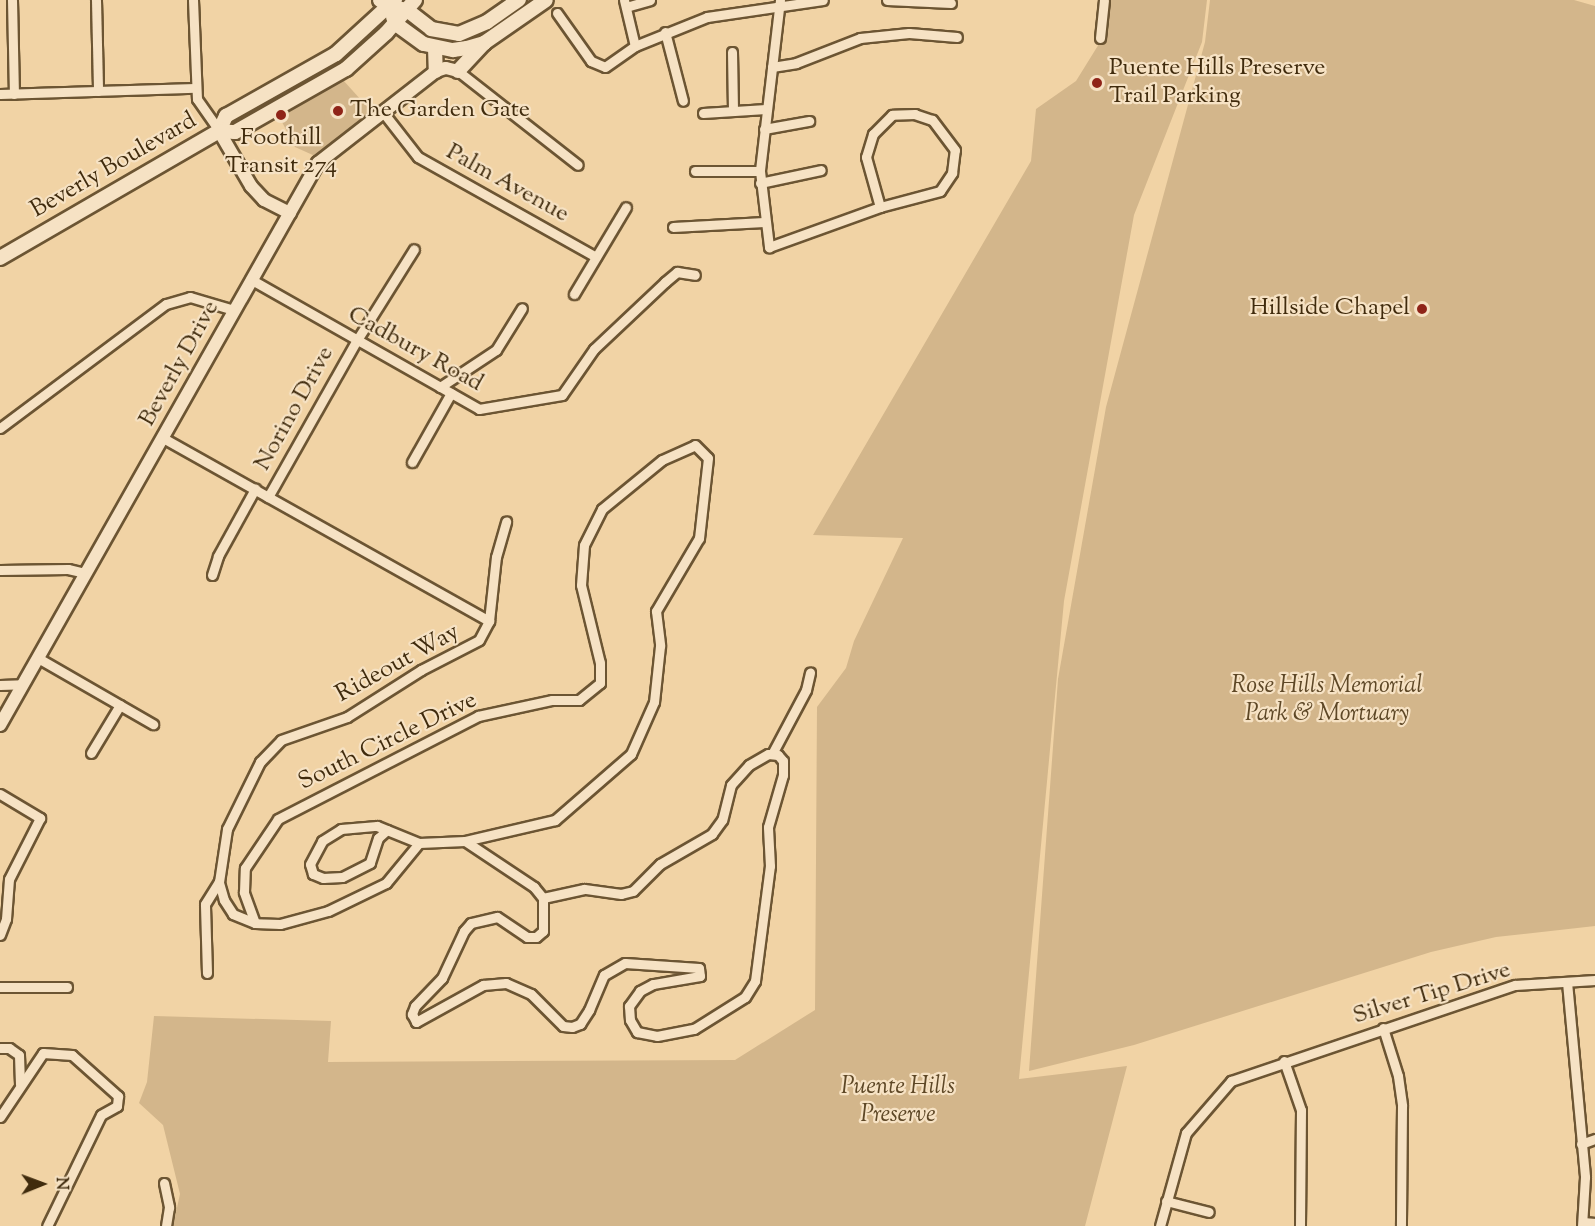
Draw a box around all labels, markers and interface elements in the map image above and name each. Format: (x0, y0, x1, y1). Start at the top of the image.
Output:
place label: Puente Hills Preserve Trail Parking (1109, 55, 1325, 111)
marker: Puente Hills Preserve Trail Parking (1090, 76, 1104, 90)
place label: The Garden Gate (350, 97, 530, 125)
marker: The Garden Gate (331, 104, 345, 118)
street label: Beverly Boulevard (26, 107, 202, 225)
marker: Foothill Transit 274 (274, 108, 288, 122)
place label: Foothill Transit 274 (225, 125, 337, 181)
street label: Palm Avenue (440, 138, 574, 230)
place label: Hillside Chapel (1250, 295, 1410, 323)
street label: Beverly Drive (134, 296, 226, 432)
street label: Cadbury Road (342, 301, 488, 399)
marker: Hillside Chapel (1415, 302, 1429, 316)
street label: Norino Drive (249, 342, 341, 476)
street label: Rideout Way (331, 618, 465, 710)
park label: Rose Hills Memorial Park & Mortuary (1231, 673, 1423, 729)
street label: South Circle Drive (294, 686, 482, 798)
street label: Silver Tip Drive (1350, 956, 1514, 1032)
park label: Puente Hills Preserve (841, 1074, 955, 1130)
north arrow (12, 1154, 72, 1214)
text: N (49, 1177, 72, 1190)

